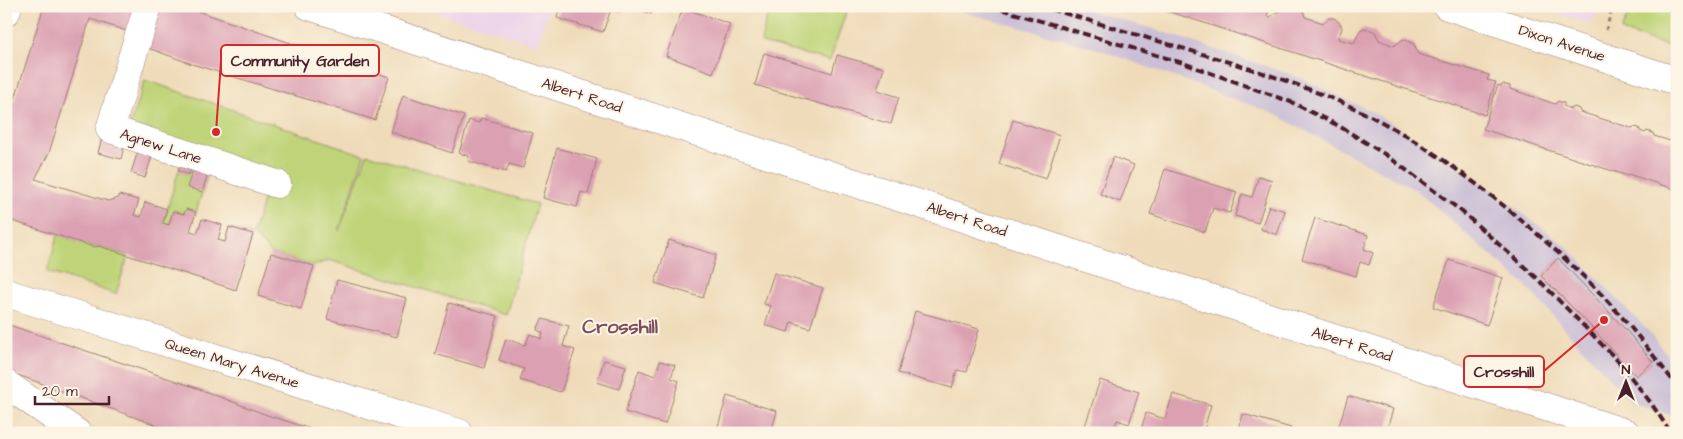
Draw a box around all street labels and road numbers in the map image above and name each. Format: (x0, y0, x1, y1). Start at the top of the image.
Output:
street label: Dixon Avenue (1516, 20, 1608, 67)
street label: Albert Road (539, 73, 625, 118)
street label: Agnew Lane (117, 123, 204, 171)
street label: Albert Road (924, 197, 1010, 242)
street label: Albert Road (1309, 322, 1395, 367)
street label: Queen Mary Avenue (162, 333, 302, 395)

